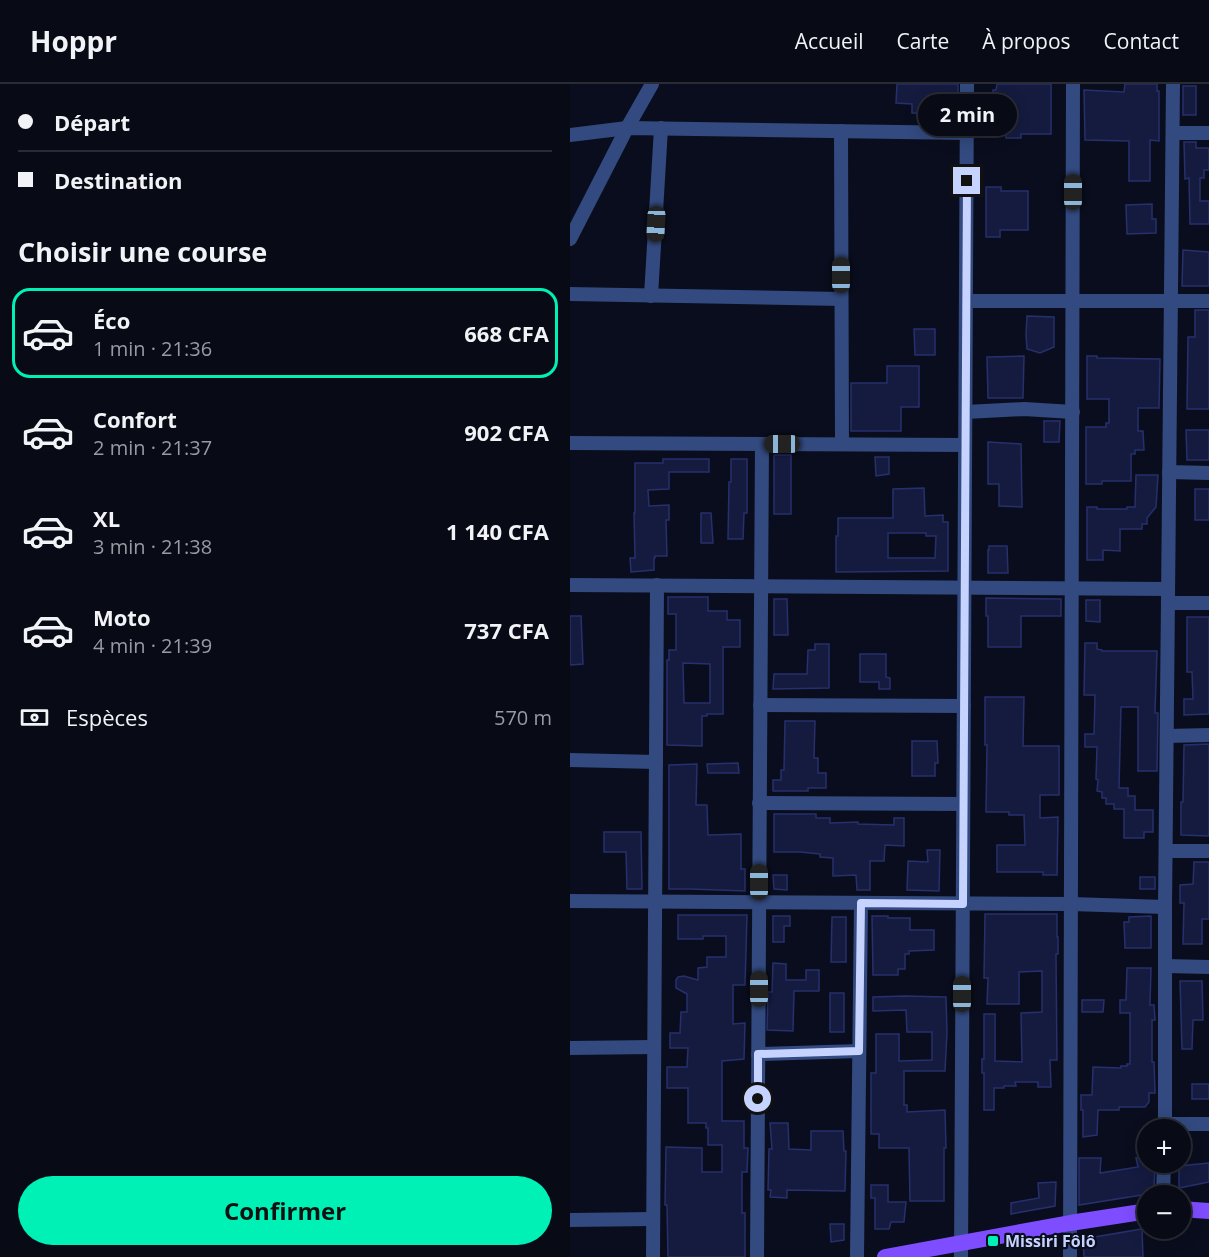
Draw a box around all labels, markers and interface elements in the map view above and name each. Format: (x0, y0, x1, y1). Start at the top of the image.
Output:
text: Hoppr (30, 22, 117, 60)
text: Accueil (795, 27, 863, 55)
text: Carte (896, 27, 949, 55)
text: À propos (982, 27, 1071, 55)
text: Contact (1104, 27, 1179, 55)
callout: 2 min (918, 94, 1016, 136)
text: 2 min (940, 101, 995, 128)
text: Départ (54, 107, 130, 137)
text: Destination (54, 165, 183, 195)
route end (953, 167, 980, 194)
car (1064, 174, 1082, 210)
car (646, 206, 666, 242)
text: Choisir une course (18, 233, 267, 270)
car (832, 257, 850, 293)
text: Éco (93, 305, 130, 335)
icon: car (21, 306, 75, 360)
text: 668 CFA (464, 318, 549, 348)
text: 1 min · 21:36 (93, 335, 212, 362)
text: Confort (93, 404, 177, 434)
icon: car (21, 405, 75, 459)
text: 902 CFA (464, 417, 549, 447)
text: 2 min · 21:37 (93, 434, 212, 461)
car (764, 435, 800, 453)
text: XL (93, 503, 120, 533)
icon: car (21, 504, 75, 558)
text: 1 140 CFA (446, 516, 549, 546)
text: 3 min · 21:38 (93, 533, 212, 560)
text: Moto (93, 602, 151, 632)
icon: car (21, 603, 75, 657)
text: 737 CFA (464, 615, 549, 645)
text: 4 min · 21:39 (93, 632, 212, 659)
icon: cash (18, 701, 51, 734)
text: Espèces (66, 702, 148, 732)
text: 570 m (494, 704, 552, 731)
car (750, 864, 768, 900)
car (750, 971, 768, 1007)
car (953, 976, 971, 1012)
route start (744, 1085, 771, 1112)
map controls (1137, 1119, 1191, 1239)
button: + (1137, 1119, 1191, 1173)
button: Confirmer (18, 1176, 552, 1245)
button: − (1137, 1185, 1191, 1239)
place label: Missiri Fôlô (1005, 1230, 1096, 1252)
marker: Missiri Fôlô (986, 1234, 1000, 1248)

